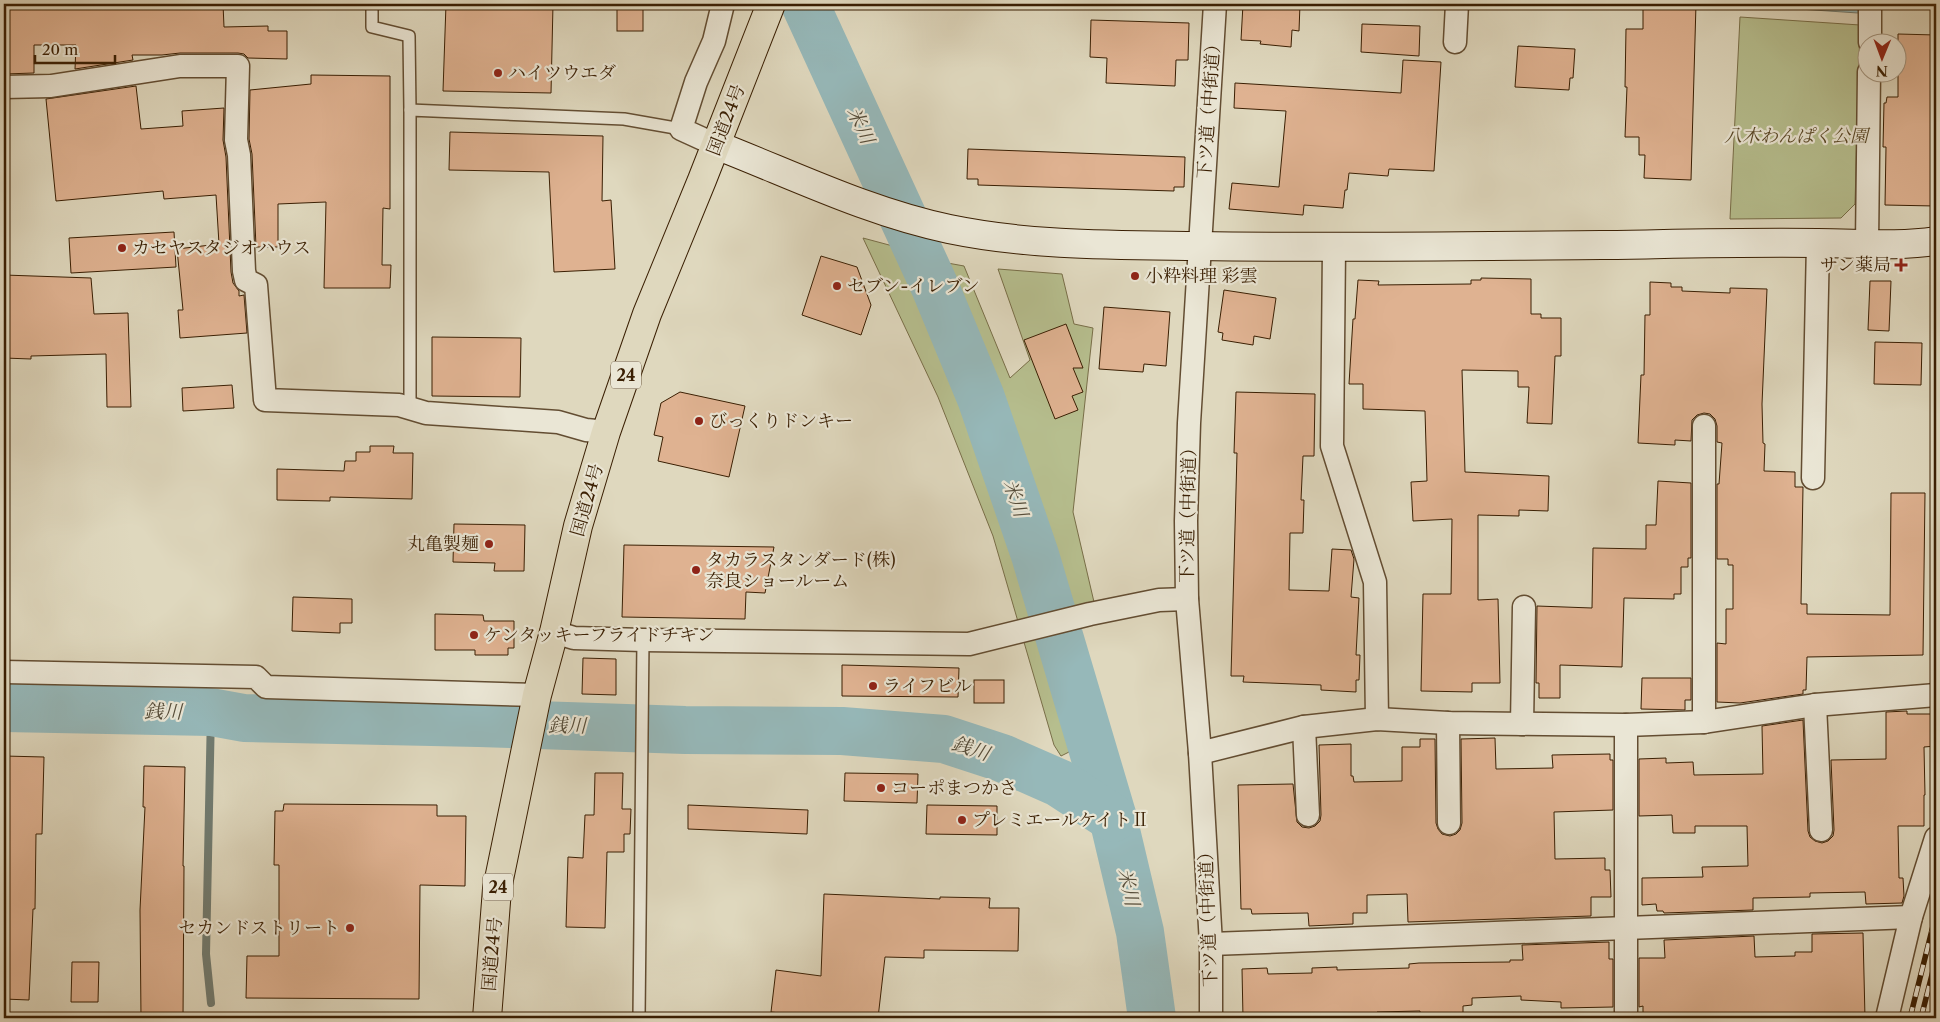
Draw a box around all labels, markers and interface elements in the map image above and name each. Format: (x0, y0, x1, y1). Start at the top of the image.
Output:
scale bar (35, 32, 115, 64)
north arrow (1858, 32, 1908, 82)
street label: 下ツ道（中街道） (1193, 34, 1225, 180)
text: 20 m (42, 40, 78, 59)
place label: ハイツウエダ (508, 62, 616, 84)
text: N (1876, 62, 1888, 80)
marker: ハイツウエダ (492, 67, 504, 79)
street label: 国道24号 (702, 81, 750, 159)
water label: 米川 (842, 103, 880, 149)
park label: 八木わんぱく公園 (1724, 125, 1871, 147)
place label: カセヤスタジオハウス (132, 237, 311, 259)
marker: カセヤスタジオハウス (116, 242, 128, 254)
place label: サン薬局 (1820, 254, 1891, 276)
marker: サン薬局 (1895, 259, 1907, 271)
place label: 小粋料理 彩雲 (1145, 265, 1258, 287)
marker: 小粋料理 彩雲 (1129, 270, 1141, 282)
place label: セブン-イレブン (847, 275, 980, 297)
marker: セブン-イレブン (831, 280, 843, 292)
road number: 24 (611, 362, 641, 388)
place label: びっくりドンキー (709, 410, 853, 432)
marker: びっくりドンキー (693, 415, 705, 427)
street label: 下ツ道（中街道） (1176, 439, 1200, 583)
street label: 国道24号 (566, 461, 608, 539)
water label: 米川 (998, 476, 1033, 522)
place label: 丸亀製麺 (407, 533, 479, 555)
marker: 丸亀製麺 (483, 538, 495, 550)
place label: タカラスタンダード(株) 奈良ショールーム (706, 549, 896, 592)
marker: タカラスタンダード(株) 奈良ショールーム (690, 564, 702, 576)
place label: ケンタッキーフライドチキン (484, 624, 715, 646)
marker: ケンタッキーフライドチキン (468, 629, 480, 641)
place label: ライフビル (883, 675, 972, 697)
marker: ライフビル (867, 680, 879, 692)
water label: 銭川 (144, 700, 184, 723)
water label: 銭川 (548, 714, 588, 737)
water label: 銭川 (949, 732, 994, 766)
place label: コーポまつかさ (891, 777, 1017, 799)
marker: コーポまつかさ (875, 782, 887, 794)
place label: プレミエールケイトⅡ (972, 809, 1149, 831)
marker: プレミエールケイトⅡ (956, 814, 968, 826)
street label: 下ツ道（中街道） (1194, 843, 1222, 987)
water label: 米川 (1113, 866, 1144, 910)
road number: 24 (483, 874, 513, 900)
street label: 国道24号 (478, 916, 506, 992)
place label: セカンドストリート (178, 917, 340, 939)
marker: セカンドストリート (344, 922, 356, 934)

